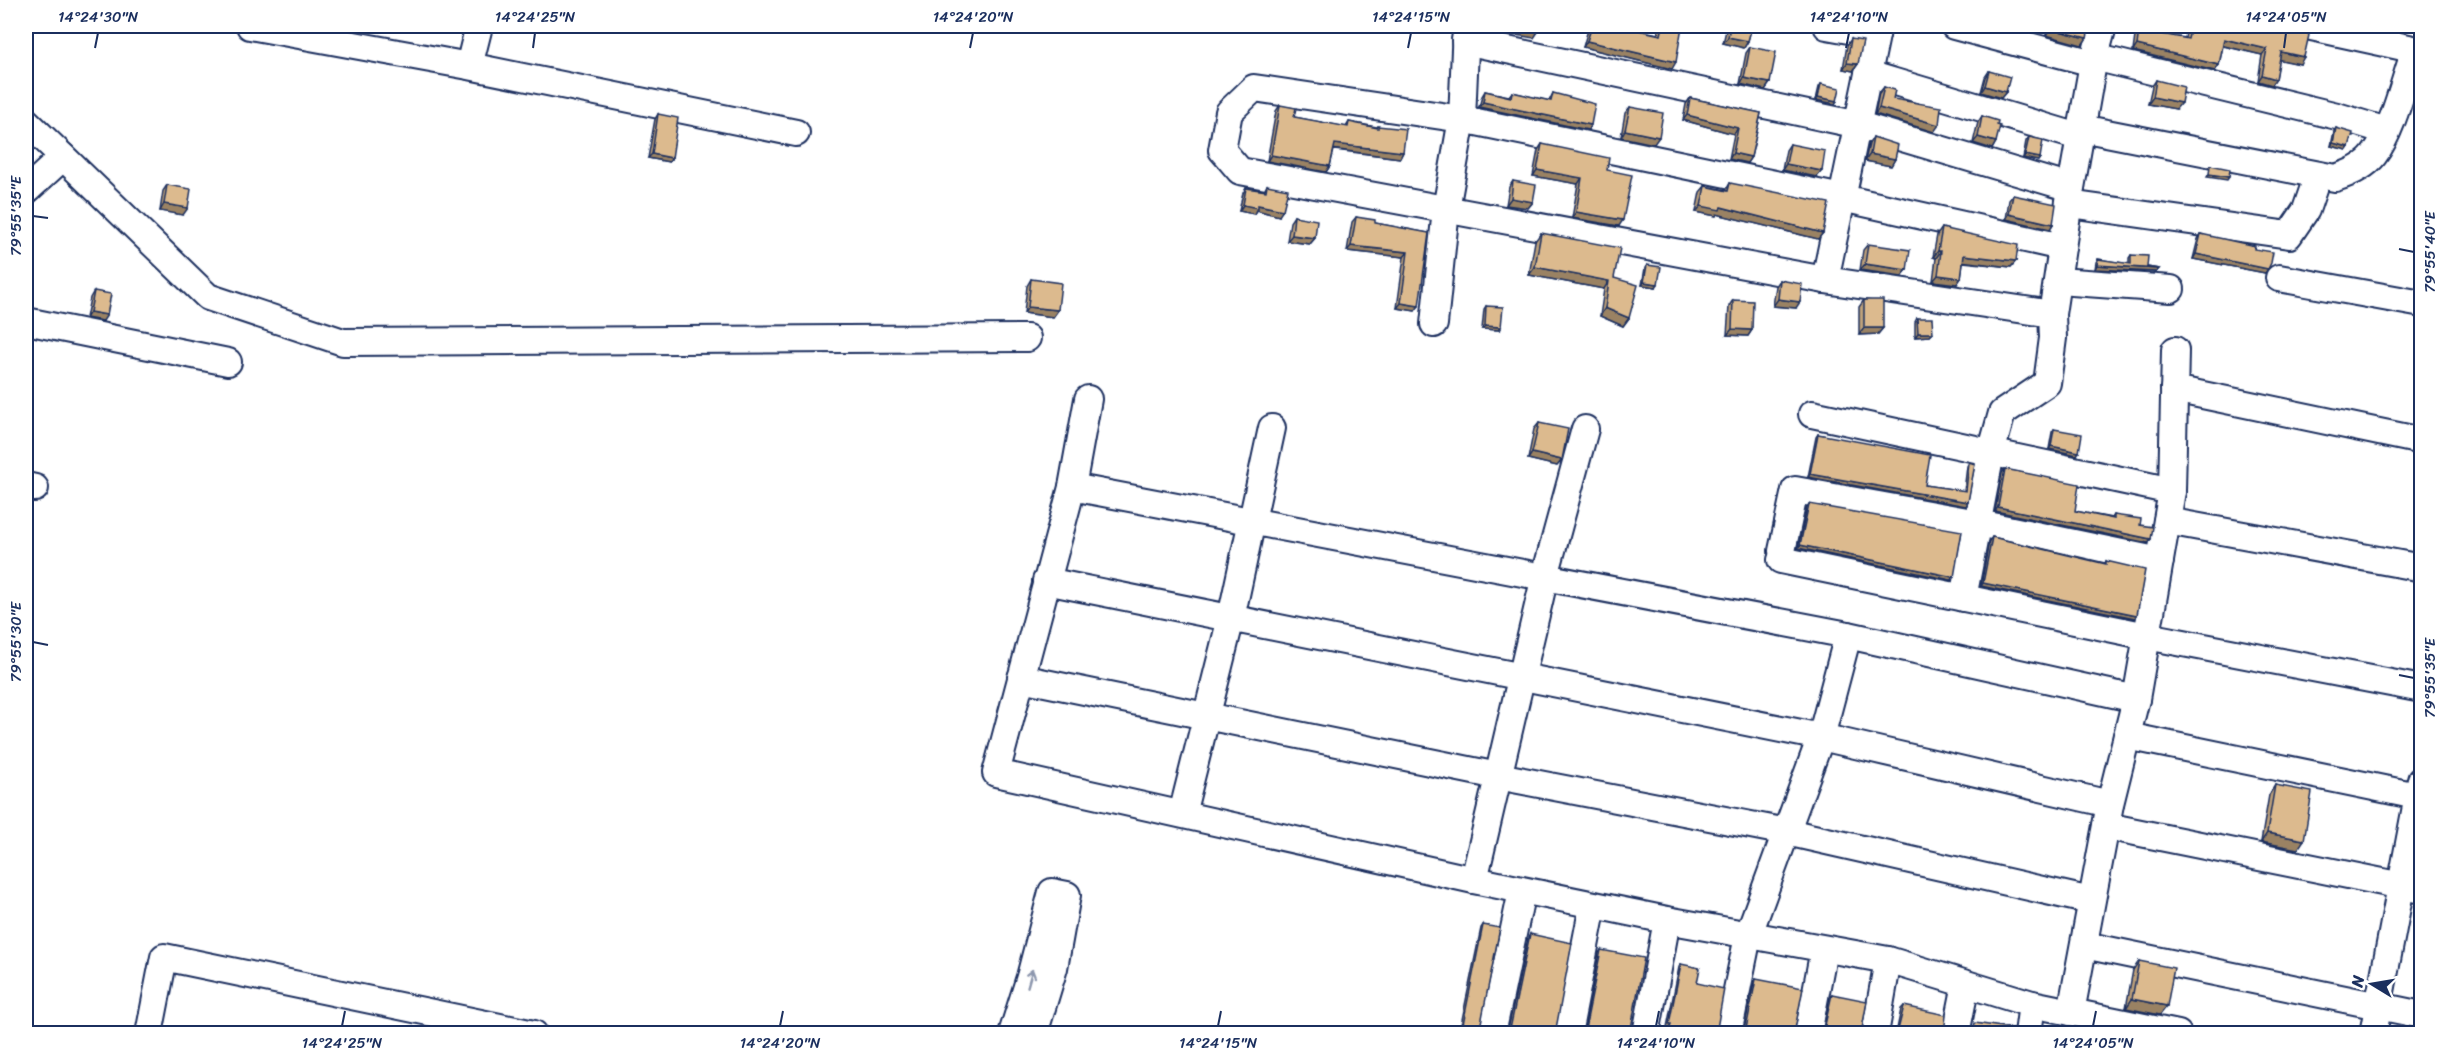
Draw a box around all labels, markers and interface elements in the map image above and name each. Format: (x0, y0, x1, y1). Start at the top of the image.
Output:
text: 14°24'30"N (58, 4, 139, 30)
text: 14°24'25"N (495, 4, 576, 30)
text: 14°24'20"N (933, 4, 1014, 30)
text: 14°24'15"N (1372, 4, 1451, 30)
text: 14°24'10"N (1810, 4, 1889, 30)
text: 14°24'05"N (2245, 4, 2327, 30)
text: 79°55'35"E (3, 174, 29, 256)
text: 79°55'40"E (2417, 210, 2443, 293)
text: 79°55'30"E (3, 600, 29, 682)
text: 79°55'35"E (2417, 636, 2443, 718)
north arrow (2342, 954, 2402, 1014)
one-way arrow (1024, 969, 1036, 988)
text: N (2342, 972, 2373, 990)
text: 14°24'25"N (302, 1030, 383, 1056)
text: 14°24'20"N (740, 1030, 821, 1056)
text: 14°24'15"N (1179, 1030, 1258, 1056)
text: 14°24'10"N (1617, 1030, 1696, 1056)
text: 14°24'05"N (2052, 1030, 2134, 1056)

